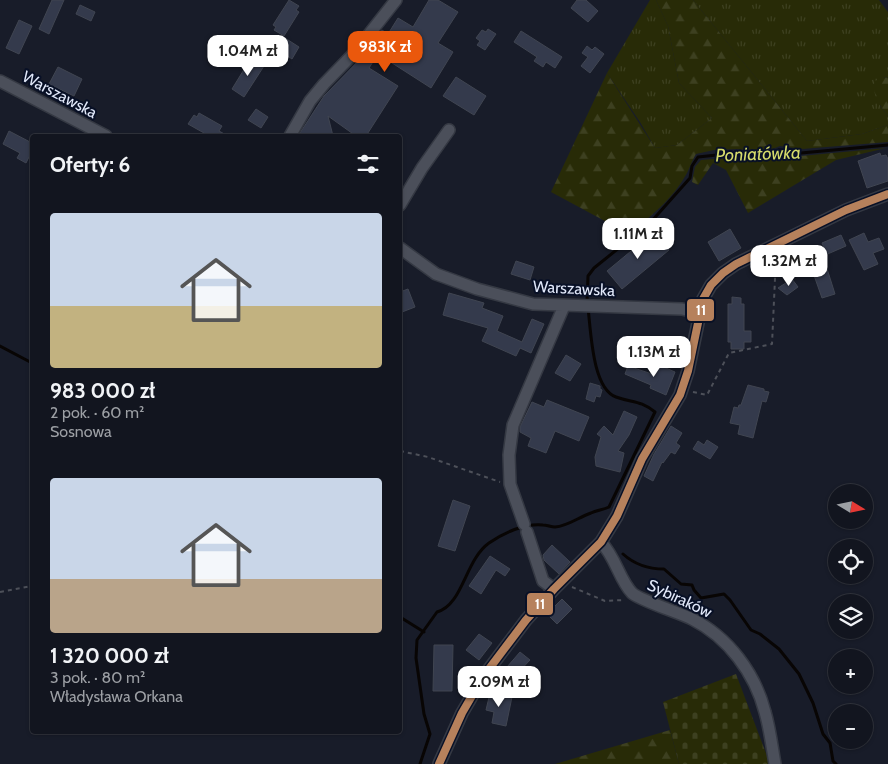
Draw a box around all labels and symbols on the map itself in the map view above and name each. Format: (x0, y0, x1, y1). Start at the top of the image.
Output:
pin: 983K zł (339, 30, 431, 73)
pin: 1.04M zł (196, 34, 300, 77)
street label: Warszawska (19, 67, 101, 122)
water label: Poniatówka (715, 142, 801, 166)
pin: 1.11M zł (586, 218, 690, 260)
pin: 1.32M zł (737, 244, 841, 287)
street label: Warszawska (533, 277, 616, 300)
line badge: 11 (686, 298, 715, 322)
text: 11 (696, 301, 706, 319)
pin: 1.13M zł (602, 336, 706, 378)
north arrow (828, 484, 872, 529)
street label: Sybiraków (644, 575, 716, 622)
line badge: 11 (526, 592, 554, 616)
text: 11 (535, 595, 545, 613)
pin: 2.09M zł (447, 666, 551, 708)

